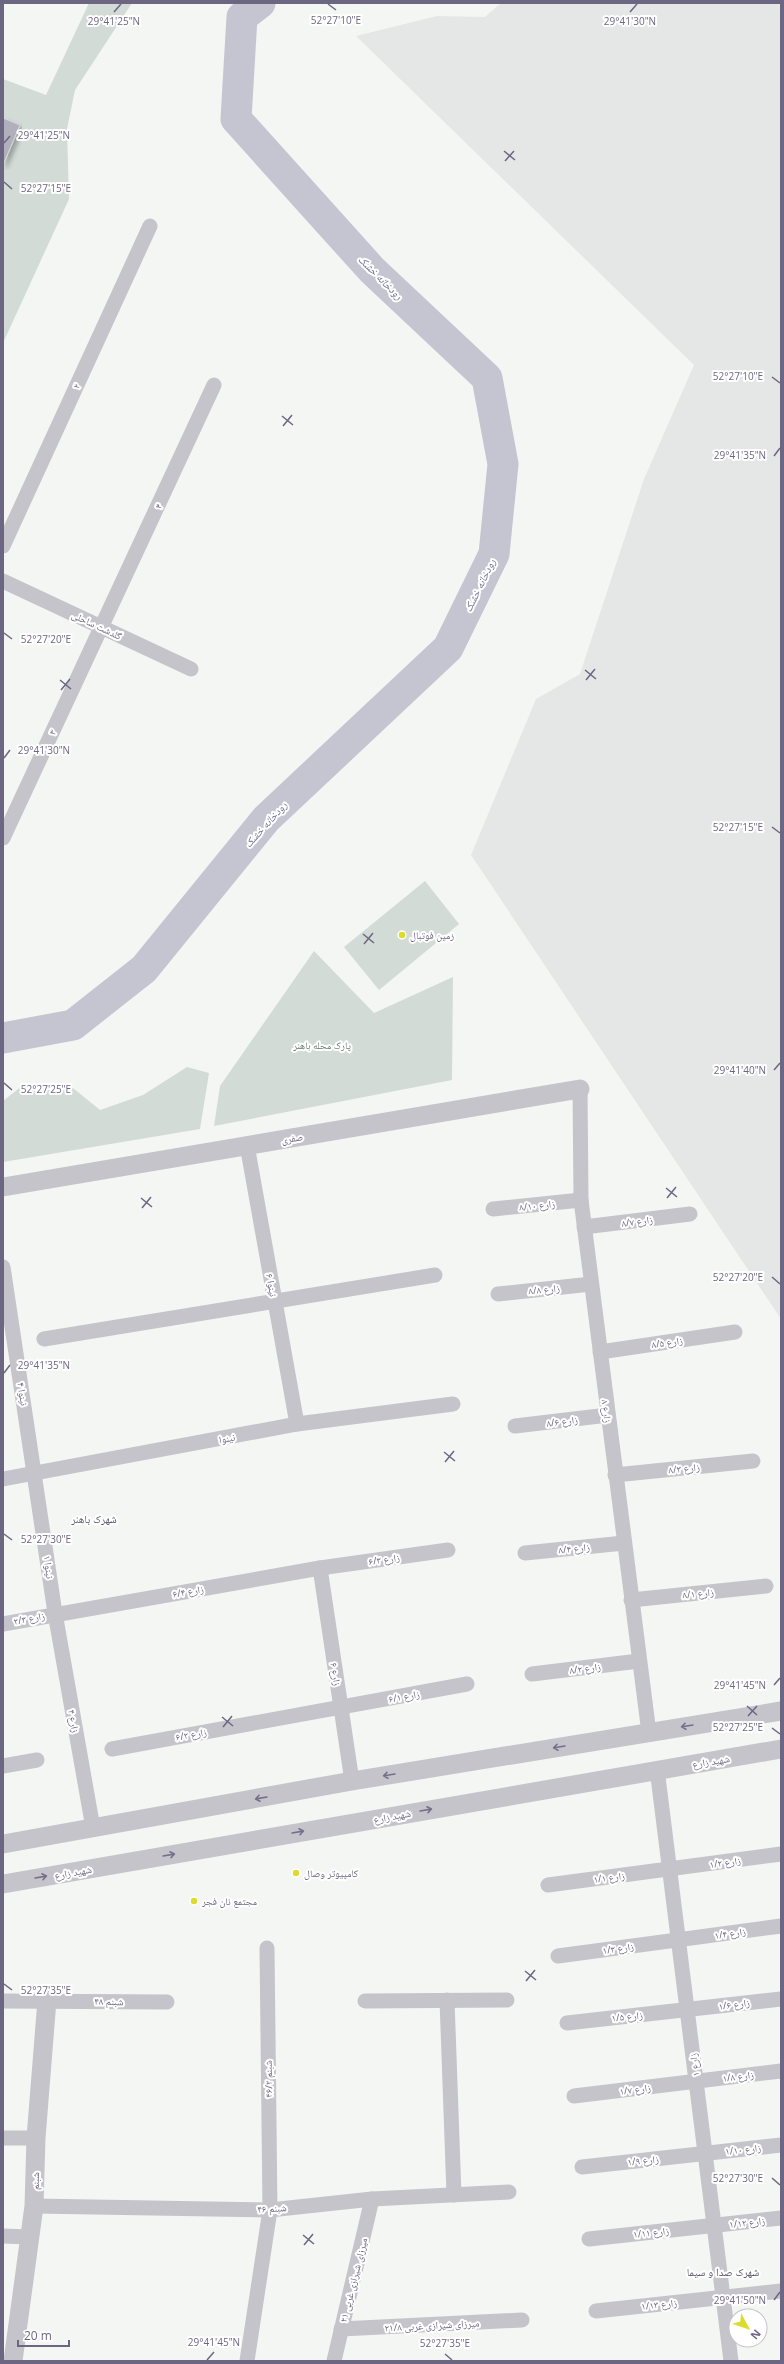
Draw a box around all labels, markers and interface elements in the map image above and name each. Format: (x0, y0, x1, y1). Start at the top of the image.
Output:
text: 52°27'10"E (311, 13, 361, 27)
text: 29°41'25"N (88, 14, 140, 28)
text: 29°41'30"N (604, 14, 656, 28)
text: 29°41'25"N (18, 128, 70, 142)
text: 52°27'15"E (21, 181, 71, 195)
water label: رودخانه خشک (355, 251, 407, 303)
text: 52°27'10"E (713, 369, 763, 383)
street label: ۲ (69, 381, 84, 391)
text: 29°41'35"N (714, 448, 766, 462)
street label: ۴ (151, 501, 166, 511)
water label: رودخانه خشک (460, 556, 498, 614)
street label: گلدشت ساحلی (70, 607, 125, 643)
text: 52°27'20"E (21, 632, 71, 646)
street label: ۳ (45, 727, 60, 737)
text: 29°41'30"N (18, 743, 70, 757)
water label: رودخانه خشک (240, 798, 290, 850)
text: 52°27'15"E (713, 820, 763, 834)
place label: زمین فوتبال (410, 928, 454, 942)
marker: زمین فوتبال (397, 930, 407, 940)
park label: پارک محله باهنر (292, 1038, 351, 1052)
text: 29°41'40"N (714, 1063, 766, 1077)
text: 52°27'25"E (21, 1082, 71, 1096)
street label: صفری (280, 1129, 304, 1147)
street label: ۸/۱۰ زارع (518, 1196, 556, 1214)
street label: ۸/۷ زارع (621, 1212, 654, 1230)
text: 52°27'20"E (713, 1270, 763, 1284)
street label: ۶ نینوا (263, 1272, 281, 1298)
street label: ۸/۸ زارع (528, 1280, 560, 1298)
street label: ۸/۵ زارع (650, 1333, 684, 1351)
text: 29°41'35"N (18, 1358, 70, 1372)
street label: ۴ نینوا (14, 1381, 32, 1407)
street label: ۸ زارع (599, 1399, 615, 1424)
street label: ۸/۶ زارع (546, 1412, 579, 1430)
street label: نینوا (218, 1430, 237, 1446)
street label: ۸/۳ زارع (668, 1459, 700, 1477)
district label: شهرک باهنر (70, 1511, 117, 1526)
text: 52°27'30"E (21, 1532, 71, 1546)
street label: ۸/۴ زارع (558, 1539, 590, 1557)
street label: ۶/۳ زارع (367, 1550, 401, 1568)
street label: ۱ نینوا (40, 1554, 58, 1580)
street label: ۶/۴ زارع (171, 1581, 205, 1601)
street label: ۸/۱ زارع (682, 1584, 714, 1602)
street label: ۲/۳ زارع (12, 1608, 46, 1628)
street label: ۸/۲ زارع (569, 1659, 602, 1677)
street label: ۶ زارع (327, 1661, 345, 1687)
text: 29°41'45"N (714, 1678, 766, 1692)
street label: ۶/۱ زارع (387, 1686, 421, 1706)
street label: ۴ زارع (65, 1708, 83, 1734)
text: 52°27'25"E (713, 1720, 763, 1734)
one-way arrow (681, 1722, 694, 1730)
street label: ۶/۲ زارع (174, 1724, 208, 1744)
one-way arrow (553, 1743, 566, 1751)
street label: شهید زارع (691, 1751, 731, 1771)
one-way arrow (383, 1771, 396, 1779)
one-way arrow (255, 1794, 268, 1802)
street label: شهید زارع (372, 1806, 412, 1826)
one-way arrow (419, 1806, 432, 1814)
one-way arrow (291, 1828, 304, 1836)
one-way arrow (163, 1850, 176, 1858)
street label: ۱/۲ زارع (708, 1853, 742, 1871)
street label: شهید زارع (53, 1862, 93, 1882)
place label: کامپیوتر وصال (304, 1866, 358, 1880)
marker: کامپیوتر وصال (291, 1868, 301, 1878)
street label: ۱/۱ زارع (593, 1868, 626, 1886)
one-way arrow (35, 1873, 48, 1881)
place label: مجتمع نان فجر (201, 1894, 257, 1908)
marker: مجتمع نان فجر (189, 1896, 199, 1906)
street label: ۱/۴ زارع (713, 1924, 747, 1942)
street label: ۱/۳ زارع (601, 1939, 635, 1957)
text: 52°27'35"E (21, 1983, 71, 1997)
street label: ۴۸ شبنم (94, 1994, 124, 2009)
street label: ۱/۶ زارع (718, 1995, 751, 2013)
street label: ۱/۵ زارع (611, 2007, 643, 2025)
street label: ۱ زارع (686, 2052, 702, 2077)
street label: ۴۶/۲ شبنم (261, 2060, 276, 2098)
street label: ۱/۸ زارع (722, 2067, 755, 2085)
street label: ۱/۷ زارع (619, 2080, 652, 2098)
street label: ۱/۱۰ زارع (724, 2140, 762, 2158)
street label: ۱/۹ زارع (627, 2151, 659, 2169)
street label: شبنم (28, 2171, 43, 2190)
text: 52°27'30"E (713, 2171, 763, 2185)
street label: ۴۶ شبنم (257, 2200, 287, 2217)
street label: ۱/۱۲ زارع (728, 2213, 766, 2231)
street label: ۱/۱۱ زارع (632, 2223, 670, 2241)
street label: ۲۱ میرزای شیرازی غربی (336, 2236, 370, 2324)
district label: شهرک صدا و سیما (687, 2264, 759, 2279)
text: 29°41'50"N (714, 2293, 766, 2307)
street label: ۱/۱۳ زارع (640, 2295, 678, 2313)
north arrow (728, 2308, 768, 2348)
street label: ۲۱/۸ میرزای شیرازی غربی (384, 2316, 480, 2334)
scale bar (18, 2322, 69, 2348)
text: N (747, 2326, 765, 2343)
text: 20 m (24, 2327, 52, 2344)
text: 29°41'45"N (188, 2335, 240, 2349)
text: 52°27'35"E (420, 2336, 470, 2350)

